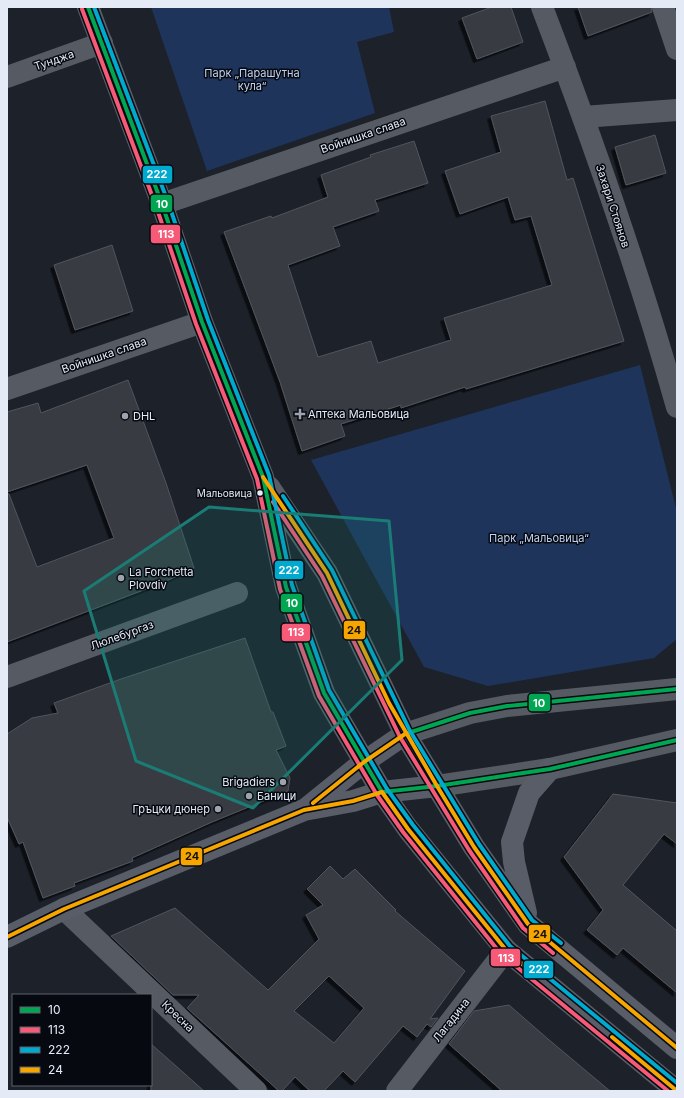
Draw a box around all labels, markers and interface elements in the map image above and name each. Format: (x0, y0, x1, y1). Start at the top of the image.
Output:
street label: Тунджа (32, 47, 76, 73)
park label: Парк „Парашутна кула“ (204, 66, 300, 93)
street label: Войнишка слава (319, 114, 407, 156)
street label: Захари Стоянов (593, 163, 633, 249)
line badge: 222 (142, 165, 173, 184)
text: 222 (147, 167, 167, 181)
line badge: 10 (150, 194, 173, 213)
text: 10 (156, 197, 168, 211)
line badge: 113 (150, 224, 181, 244)
text: 113 (158, 227, 174, 241)
street label: Войнишка слава (60, 334, 148, 376)
place label: Аптека Мальовица (308, 407, 409, 421)
place label: DHL (133, 409, 155, 423)
marker: Аптека Мальовица (295, 409, 305, 419)
marker: DHL (120, 411, 130, 421)
place label: Мальовица (197, 487, 252, 499)
marker: Мальовица (255, 488, 265, 498)
park label: Парк „Мальовица“ (489, 531, 589, 545)
line badge: 222 (274, 560, 304, 580)
text: 222 (279, 563, 299, 577)
place label: La Forchetta Plovdiv (129, 565, 193, 592)
marker: La Forchetta Plovdiv (116, 573, 126, 583)
line badge: 10 (280, 593, 303, 613)
text: 10 (286, 596, 298, 610)
street label: Люлебургаз (89, 617, 155, 653)
line badge: 24 (343, 620, 366, 640)
line badge: 113 (281, 623, 311, 642)
text: 24 (347, 623, 361, 637)
text: 113 (288, 625, 304, 639)
line badge: 10 (528, 693, 551, 712)
text: 10 (533, 696, 545, 710)
place label: Brigadiers (222, 775, 275, 789)
marker: Brigadiers (278, 777, 288, 787)
place label: Баници (257, 789, 296, 803)
marker: Баници (244, 791, 254, 801)
place label: Гръцки дюнер (132, 802, 210, 816)
marker: Гръцки дюнер (213, 804, 223, 814)
line badge: 24 (180, 847, 203, 866)
text: 24 (185, 849, 199, 863)
line badge: 24 (528, 924, 551, 943)
text: 24 (533, 927, 547, 941)
line badge: 113 (490, 948, 521, 967)
text: 113 (498, 951, 514, 965)
line badge: 222 (523, 960, 554, 979)
text: 222 (529, 962, 549, 976)
legend (12, 994, 152, 1086)
street label: Лагадина (430, 995, 472, 1045)
street label: Кресна (159, 997, 197, 1035)
text: 10 (48, 1002, 60, 1017)
text: 113 (48, 1022, 65, 1037)
text: 222 (48, 1042, 70, 1057)
text: 24 (48, 1062, 63, 1077)

